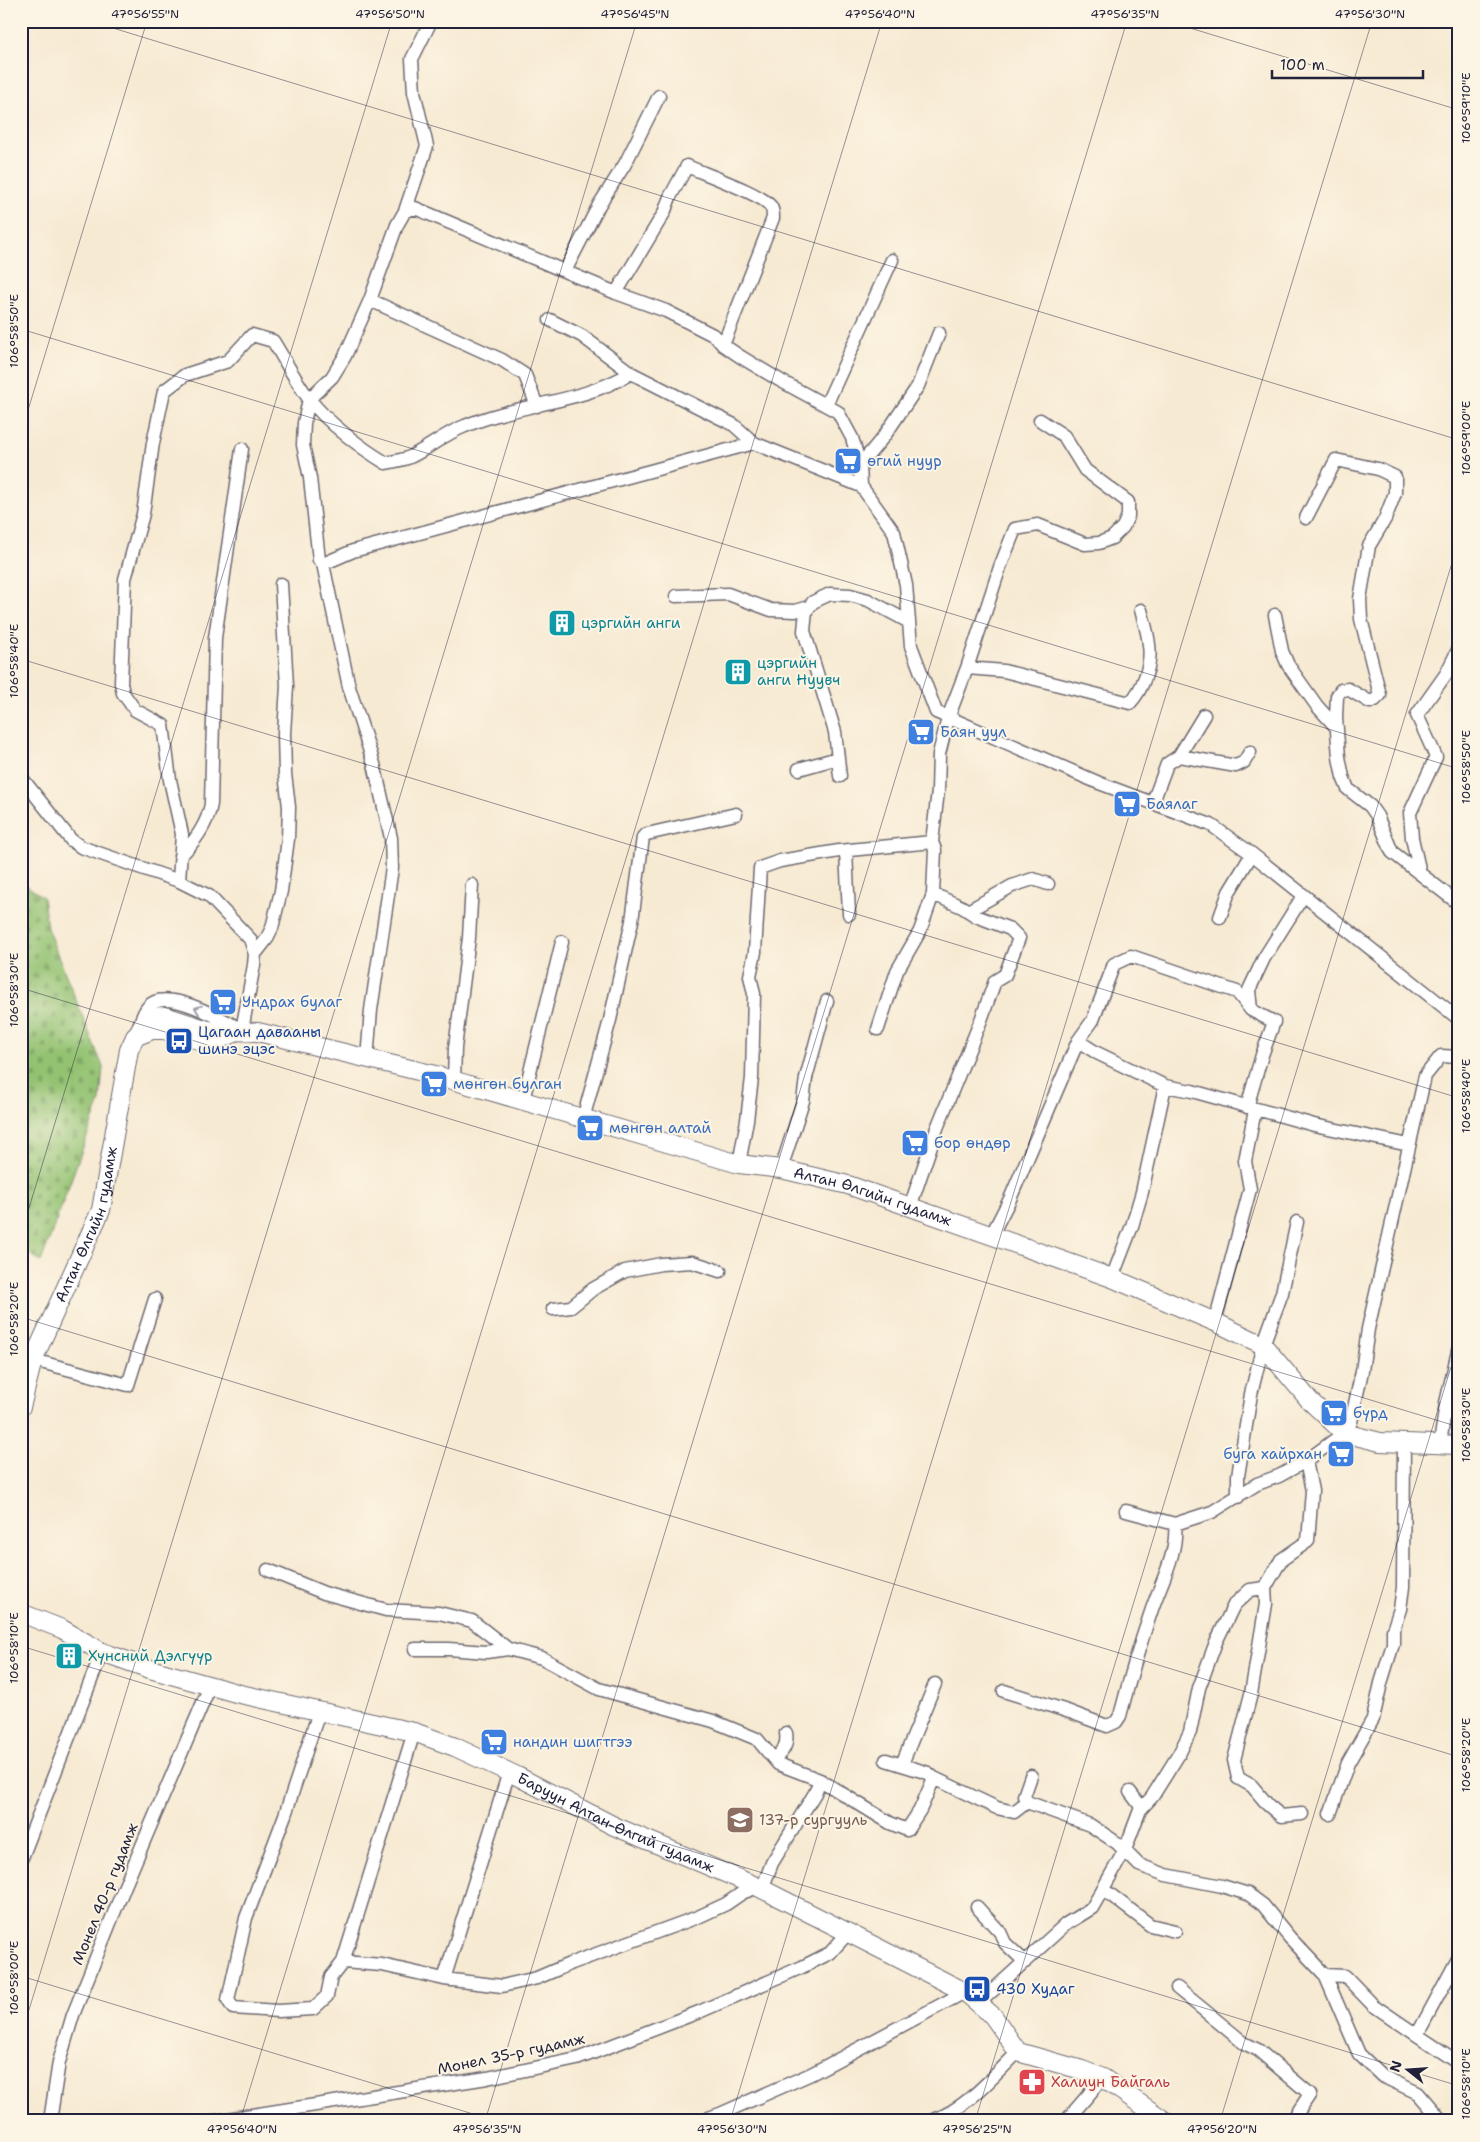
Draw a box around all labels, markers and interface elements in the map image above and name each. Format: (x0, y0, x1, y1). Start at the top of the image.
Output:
text: 47°56'55"N (111, 6, 179, 22)
text: 47°56'50"N (355, 6, 425, 22)
text: 47°56'45"N (601, 6, 669, 22)
text: 47°56'40"N (845, 6, 915, 22)
text: 47°56'35"N (1091, 6, 1159, 22)
text: 47°56'30"N (1335, 6, 1405, 22)
scale bar (1272, 48, 1424, 80)
text: 100 m (1280, 55, 1325, 75)
text: 106°59'10"E (1458, 72, 1474, 144)
text: 106°58'50"E (6, 294, 22, 368)
text: 106°59'00"E (1458, 401, 1474, 475)
supermarket icon: өгий нуур (833, 446, 863, 476)
place label: өгий нуур (867, 451, 942, 471)
building icon: цэргийн анги (547, 608, 577, 638)
place label: цэргийн анги (581, 613, 681, 633)
text: 106°58'40"E (6, 624, 22, 698)
place label: цэргийн анги Нуувч (757, 653, 840, 690)
building icon: цэргийн анги Нуувч (723, 657, 753, 687)
supermarket icon: Баян уул (906, 717, 936, 747)
place label: Баян уул (940, 722, 1007, 742)
text: 106°58'50"E (1458, 730, 1474, 804)
supermarket icon: Баялаг (1112, 789, 1142, 819)
place label: Баялаг (1146, 794, 1198, 814)
text: 106°58'30"E (6, 953, 22, 1027)
supermarket icon: Ундрах булаг (208, 987, 238, 1017)
place label: Ундрах булаг (242, 992, 342, 1012)
one-way arrow (194, 1005, 203, 1015)
place label: Цагаан давааны шинэ эцэс (198, 1022, 321, 1059)
bus stop icon: Цагаан давааны шинэ эцэс (164, 1026, 194, 1056)
text: 106°58'40"E (1458, 1059, 1474, 1133)
supermarket icon: мөнгөн булган (419, 1069, 449, 1099)
place label: мөнгөн булган (453, 1074, 562, 1094)
supermarket icon: мөнгөн алтай (575, 1113, 605, 1143)
place label: мөнгөн алтай (609, 1118, 712, 1138)
supermarket icon: бор өндөр (900, 1128, 930, 1158)
place label: бор өндөр (934, 1133, 1011, 1153)
street label: Алтан Өлгийн гудамж (50, 1144, 122, 1306)
street label: Алтан Өлгийн гудамж (792, 1162, 955, 1231)
text: 106°58'20"E (6, 1282, 22, 1356)
text: 106°58'30"E (1458, 1388, 1474, 1462)
supermarket icon: бүрд (1319, 1398, 1349, 1428)
place label: бүрд (1353, 1403, 1388, 1423)
supermarket icon: буга хайрхан (1326, 1439, 1356, 1469)
place label: буга хайрхан (1223, 1444, 1322, 1464)
text: 106°58'10"E (6, 1612, 22, 1684)
building icon: Хүнсний Дэлгүүр (54, 1641, 84, 1671)
place label: Хүнсний Дэлгүүр (88, 1646, 213, 1666)
text: 106°58'20"E (1458, 1718, 1474, 1792)
supermarket icon: нандин шигтгээ (479, 1727, 509, 1757)
place label: нандин шигтгээ (513, 1732, 632, 1752)
street label: Баруун Алтан-Өлгий гудамж (514, 1768, 718, 1878)
school or university icon: 137-р сургууль (725, 1805, 755, 1835)
place label: 137-р сургууль (759, 1810, 868, 1830)
street label: Монел 40-р гудамж (67, 1819, 143, 1968)
text: 106°58'00"E (6, 1941, 22, 2015)
bus stop icon: 430 Худаг (962, 1974, 992, 2004)
place label: 430 Худаг (996, 1979, 1075, 1999)
street label: Монел 35-р гудамж (435, 2028, 587, 2079)
north arrow (1382, 2044, 1432, 2094)
text: 106°58'10"E (1458, 2048, 1474, 2120)
text: N (1385, 2058, 1406, 2074)
pharmacy icon: Халиун Байгаль (1017, 2067, 1047, 2097)
place label: Халиун Байгаль (1051, 2072, 1171, 2092)
text: 47°56'40"N (207, 2121, 277, 2137)
text: 47°56'35"N (453, 2121, 521, 2137)
text: 47°56'30"N (697, 2121, 767, 2137)
text: 47°56'25"N (942, 2121, 1012, 2137)
text: 47°56'20"N (1187, 2121, 1257, 2137)

